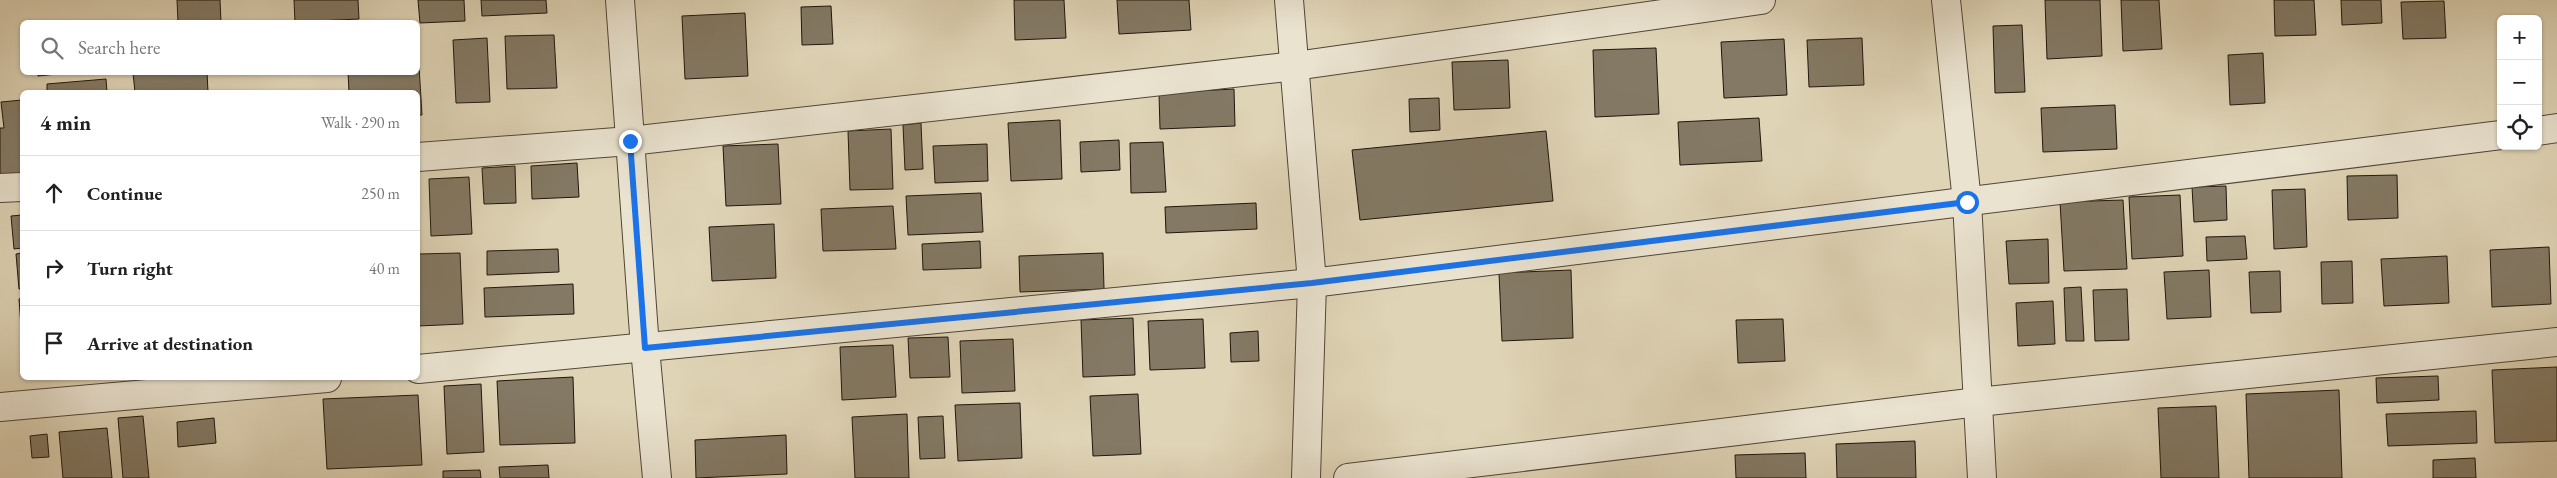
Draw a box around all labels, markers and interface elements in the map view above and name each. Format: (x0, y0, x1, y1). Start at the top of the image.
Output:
map controls (2497, 15, 2542, 150)
button: + (2497, 15, 2542, 60)
search box (20, 20, 420, 75)
icon: search (38, 34, 66, 62)
text: Search here (78, 35, 160, 60)
button: − (2497, 60, 2542, 105)
button: locate (2497, 105, 2542, 150)
text: 4 min (40, 109, 91, 136)
text: Walk · 290 m (321, 112, 400, 133)
route end (619, 130, 642, 153)
icon: ahead (40, 179, 68, 207)
text: Continue (87, 181, 162, 206)
text: 250 m (361, 183, 400, 204)
route start (1956, 191, 1979, 214)
icon: right (40, 254, 68, 282)
text: Turn right (87, 256, 173, 281)
text: 40 m (369, 258, 400, 279)
icon: arrive (40, 329, 68, 357)
text: Arrive at destination (87, 331, 253, 356)

